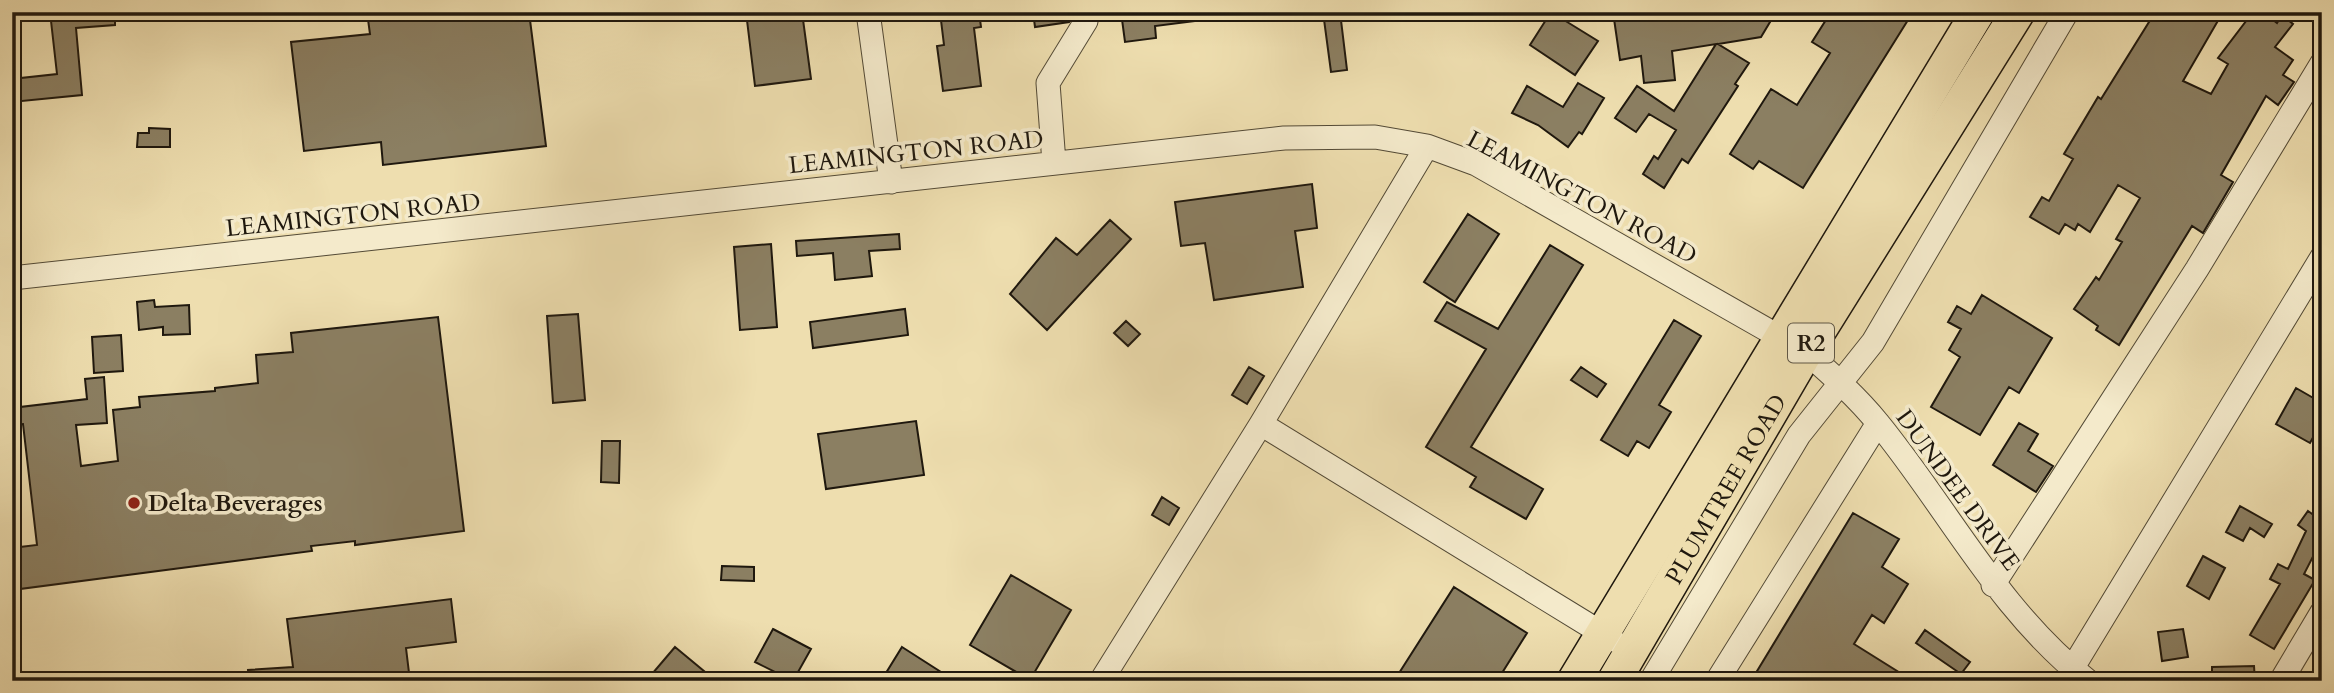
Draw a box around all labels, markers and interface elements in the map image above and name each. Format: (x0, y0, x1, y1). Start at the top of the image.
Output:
street label: LEAMINGTON ROAD (787, 123, 1045, 182)
street label: LEAMINGTON ROAD (1461, 123, 1702, 272)
street label: LEAMINGTON ROAD (224, 186, 482, 245)
road number: R2 (1788, 324, 1834, 362)
street label: PLUMTREE ROAD (1658, 388, 1795, 591)
street label: DUNDEE DRIVE (1888, 403, 2027, 578)
place label: Delta Beverages (148, 487, 323, 520)
marker: Delta Beverages (126, 495, 142, 511)

